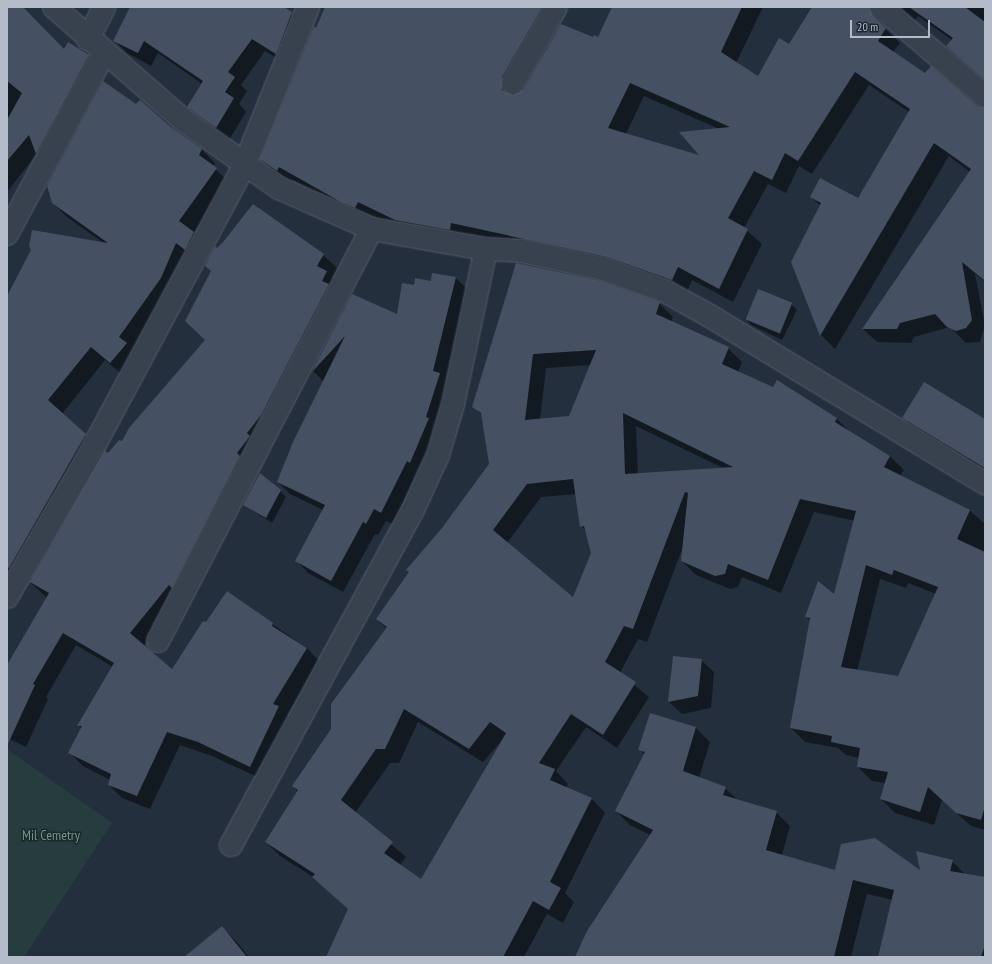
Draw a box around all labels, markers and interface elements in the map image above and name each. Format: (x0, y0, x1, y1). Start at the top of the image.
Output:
scale bar (852, 12, 932, 38)
text: 20 m (857, 19, 878, 34)
park label: Mil Cemetry (22, 827, 80, 843)

